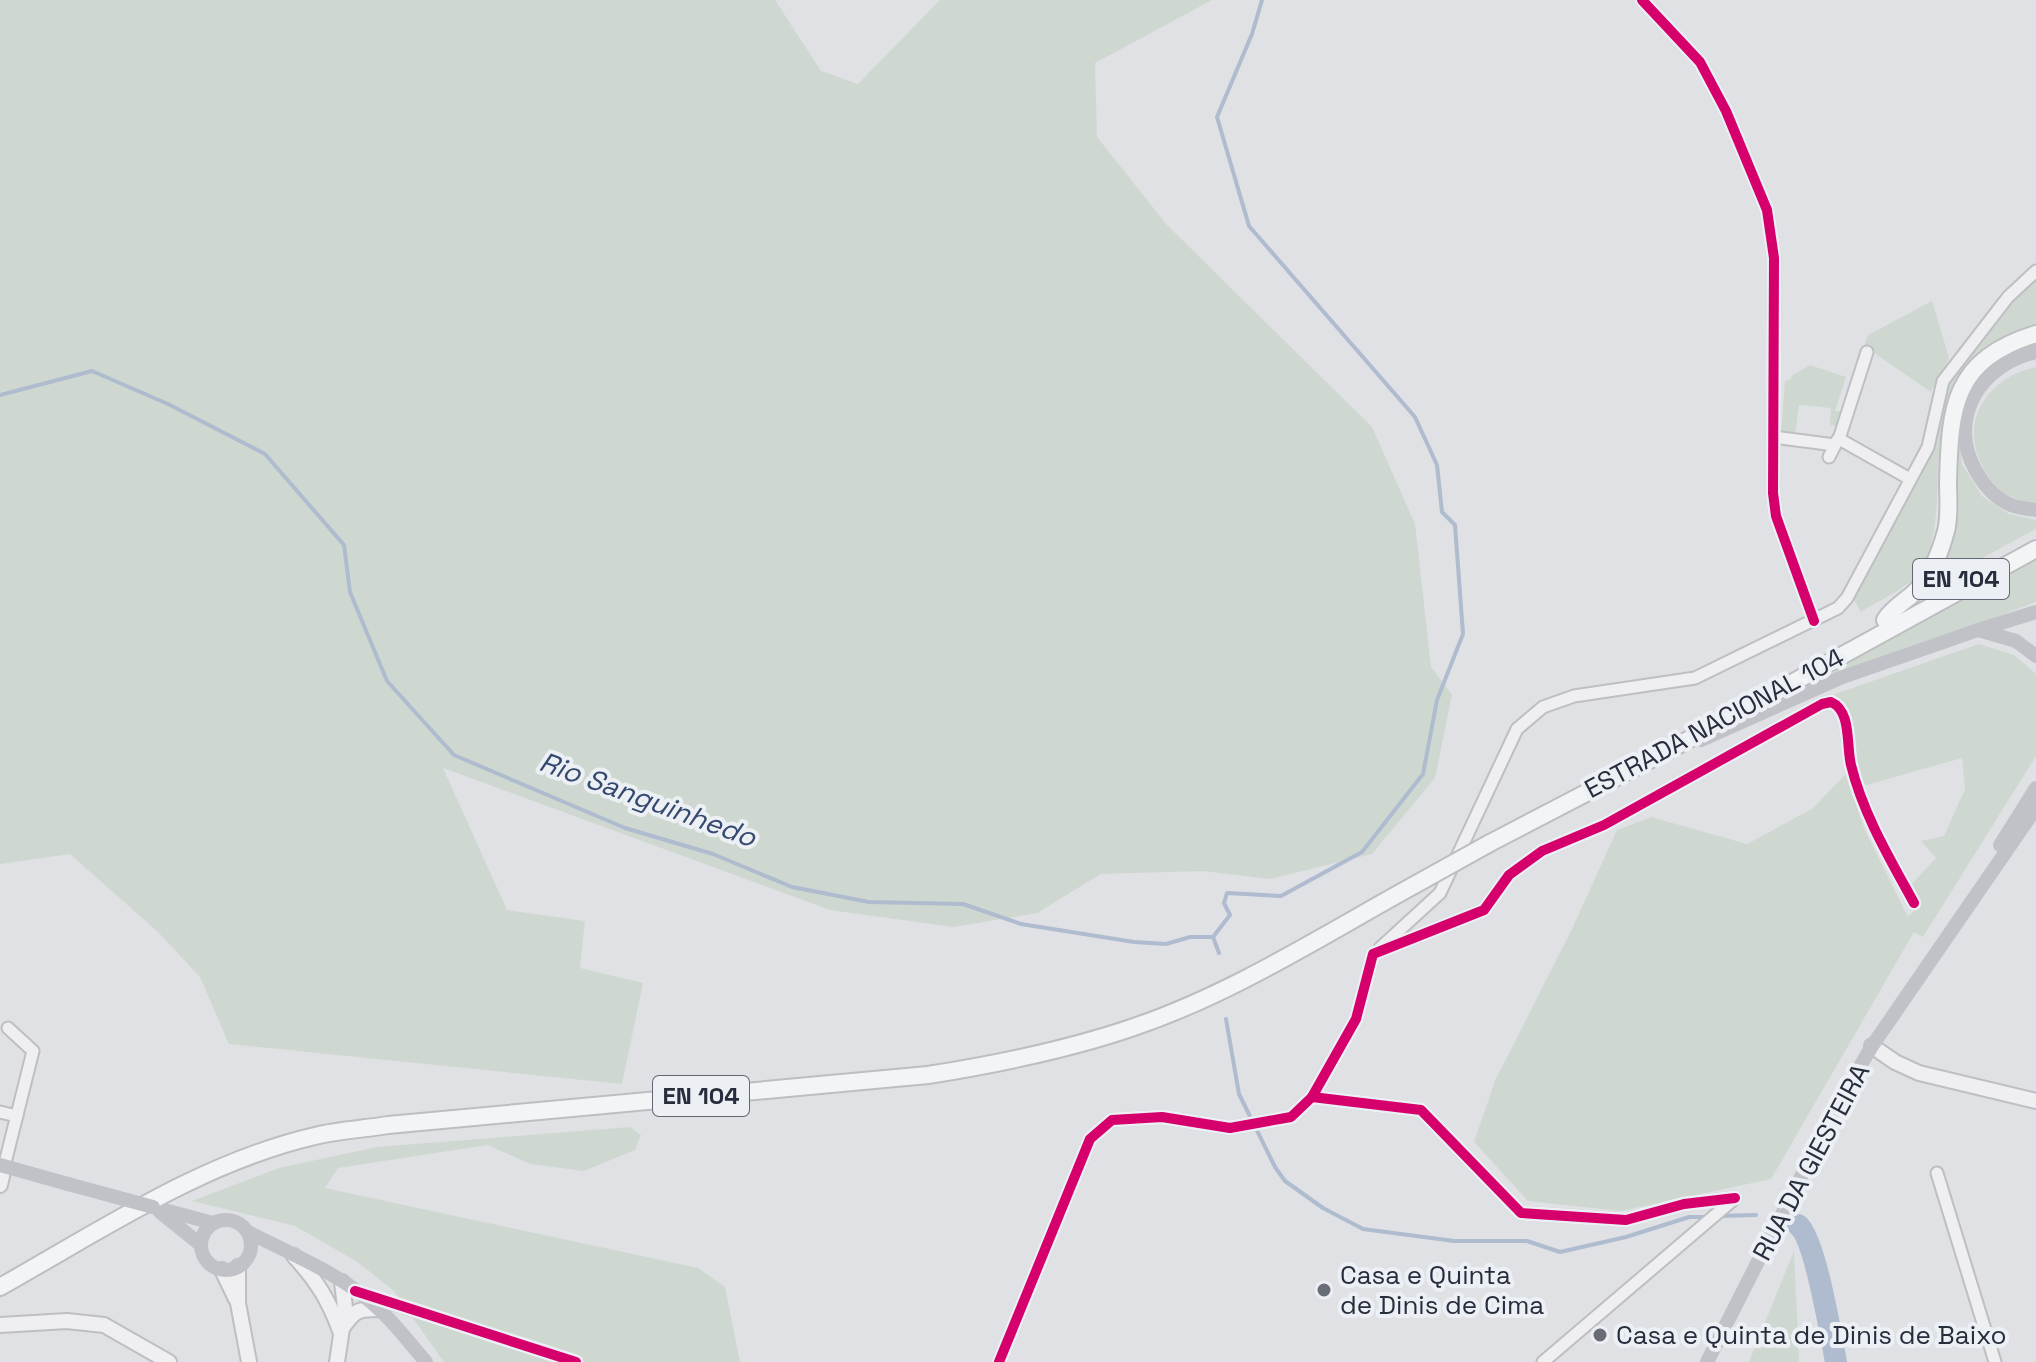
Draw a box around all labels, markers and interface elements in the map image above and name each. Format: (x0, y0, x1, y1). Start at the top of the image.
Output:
road number: EN 104 (1913, 559, 2009, 599)
street label: ESTRADA NACIONAL 104 (1578, 640, 1850, 806)
water label: Rio Sanguinhedo (535, 743, 762, 855)
street label: RUA DA GIESTEIRA (1745, 1058, 1877, 1266)
road number: EN 104 (653, 1076, 749, 1116)
place label: Casa e Quinta de Dinis de Cima (1340, 1258, 1544, 1322)
marker: Casa e Quinta de Dinis de Cima (1315, 1281, 1333, 1299)
place label: Casa e Quinta de Dinis de Baixo (1616, 1318, 2007, 1352)
marker: Casa e Quinta de Dinis de Baixo (1591, 1326, 1609, 1344)

